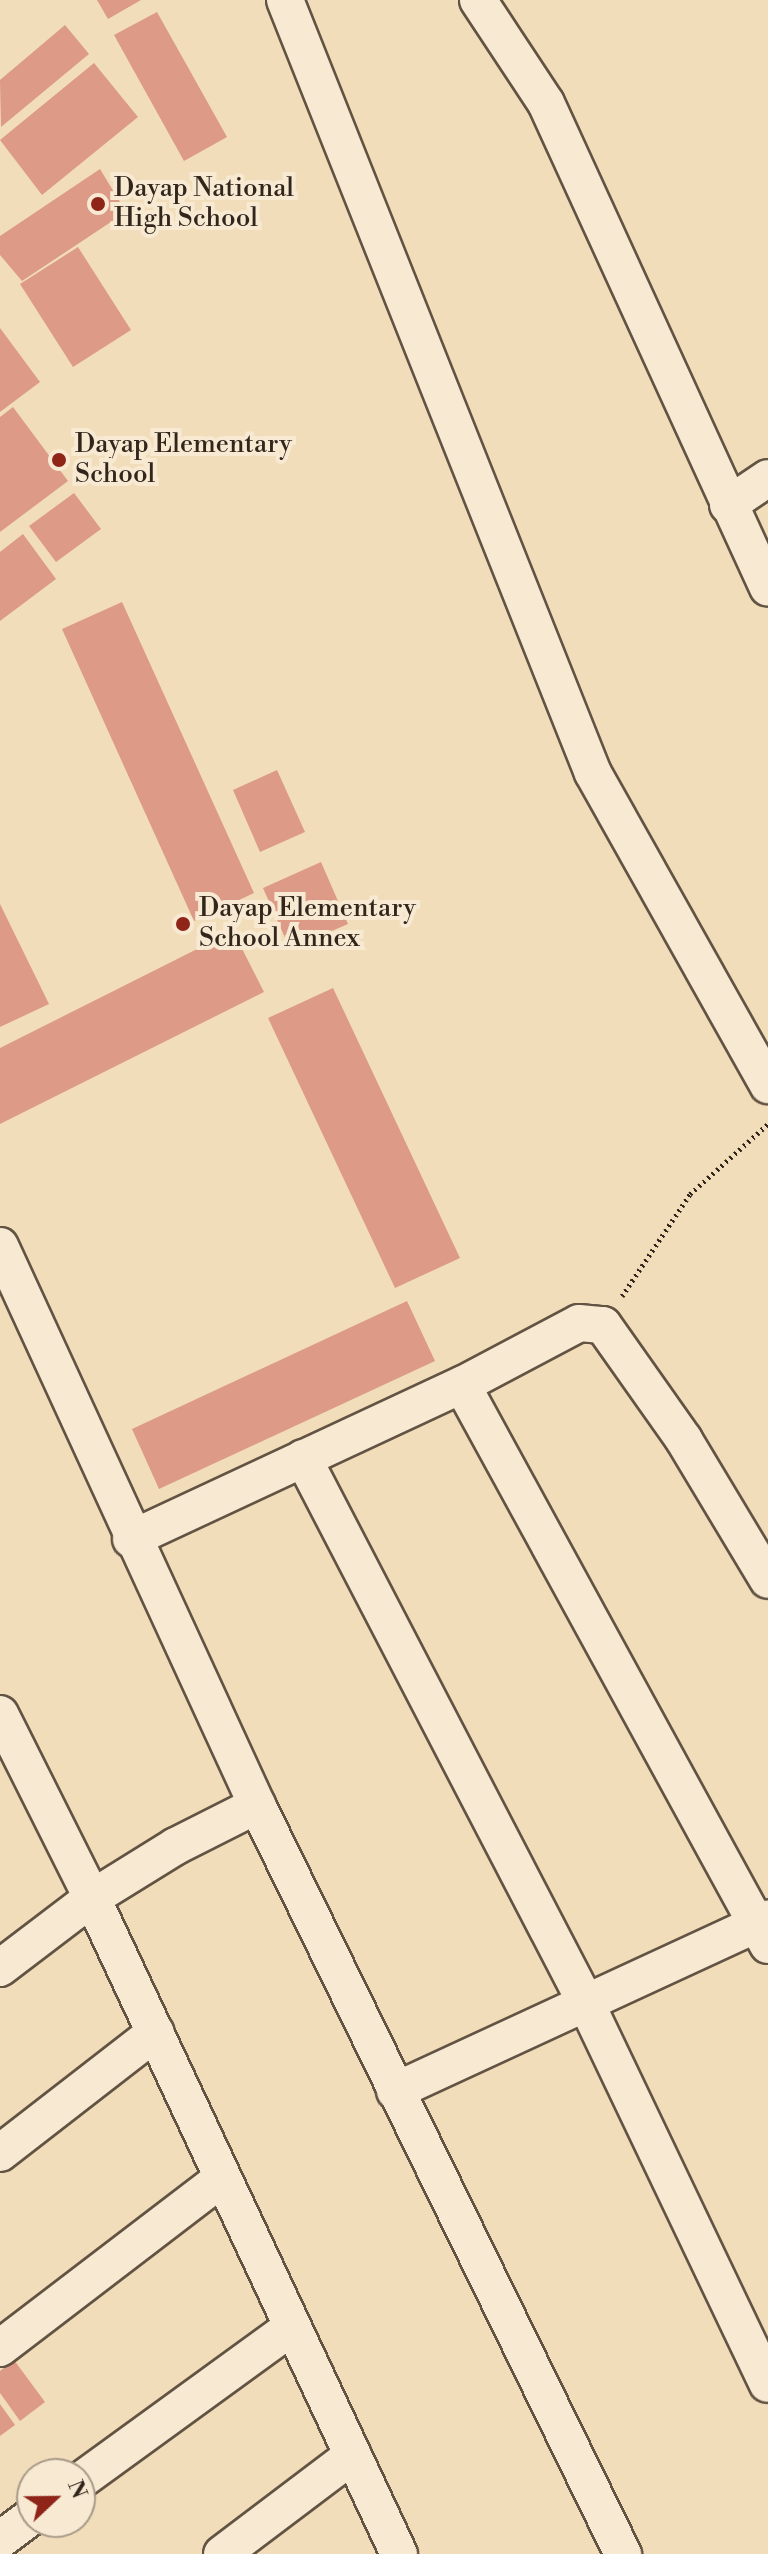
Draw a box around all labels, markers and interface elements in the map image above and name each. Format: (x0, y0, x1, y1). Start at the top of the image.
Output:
place label: Dayap National High School (114, 173, 294, 234)
marker: Dayap National High School (89, 195, 107, 213)
place label: Dayap Elementary School (75, 429, 292, 490)
marker: Dayap Elementary School (50, 451, 68, 469)
place label: Dayap Elementary School Annex (199, 893, 416, 954)
marker: Dayap Elementary School Annex (174, 915, 192, 933)
north arrow (16, 2458, 96, 2538)
text: N (61, 2476, 93, 2503)

